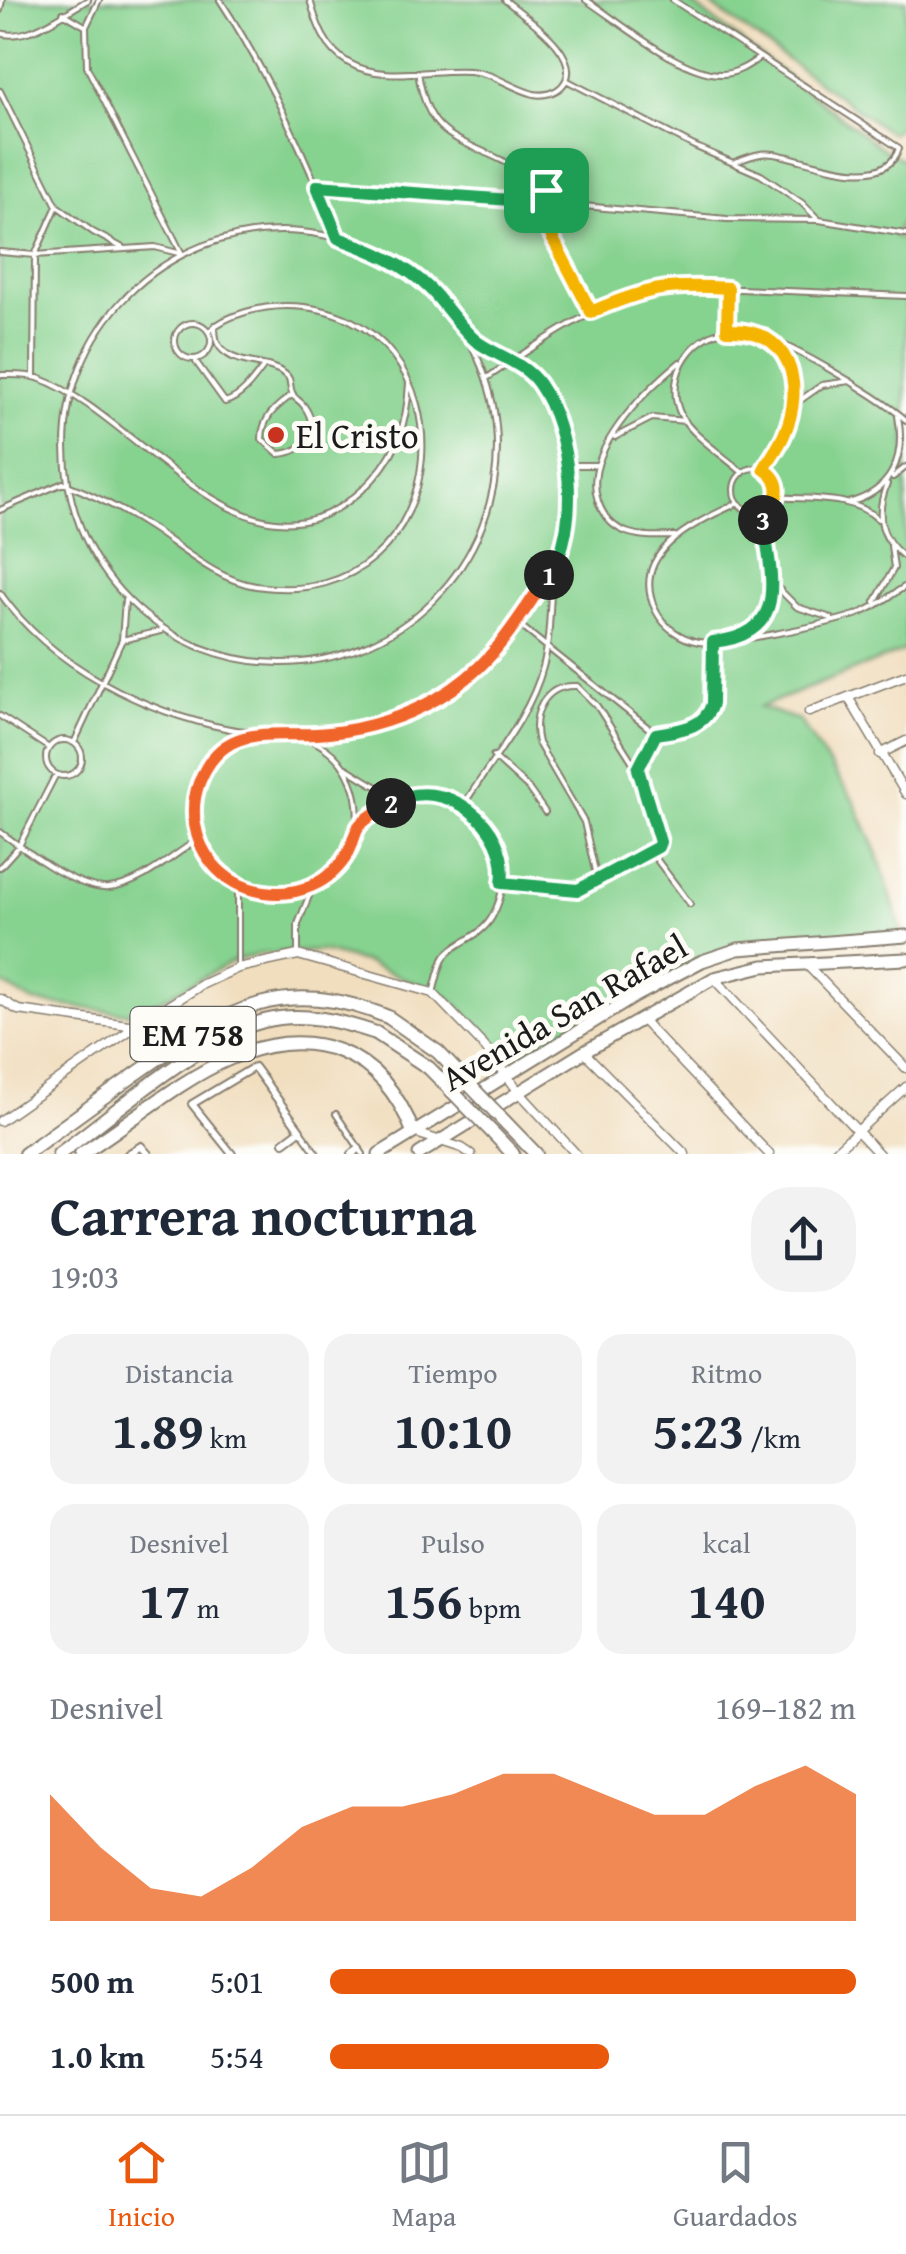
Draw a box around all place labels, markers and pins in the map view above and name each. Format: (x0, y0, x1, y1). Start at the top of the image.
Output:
pin (504, 148, 589, 233)
place label: El Cristo (296, 410, 419, 461)
marker: El Cristo (265, 424, 287, 446)
pin: 3 (738, 495, 788, 545)
pin: 1 (524, 550, 574, 600)
pin: 2 (366, 778, 416, 828)

